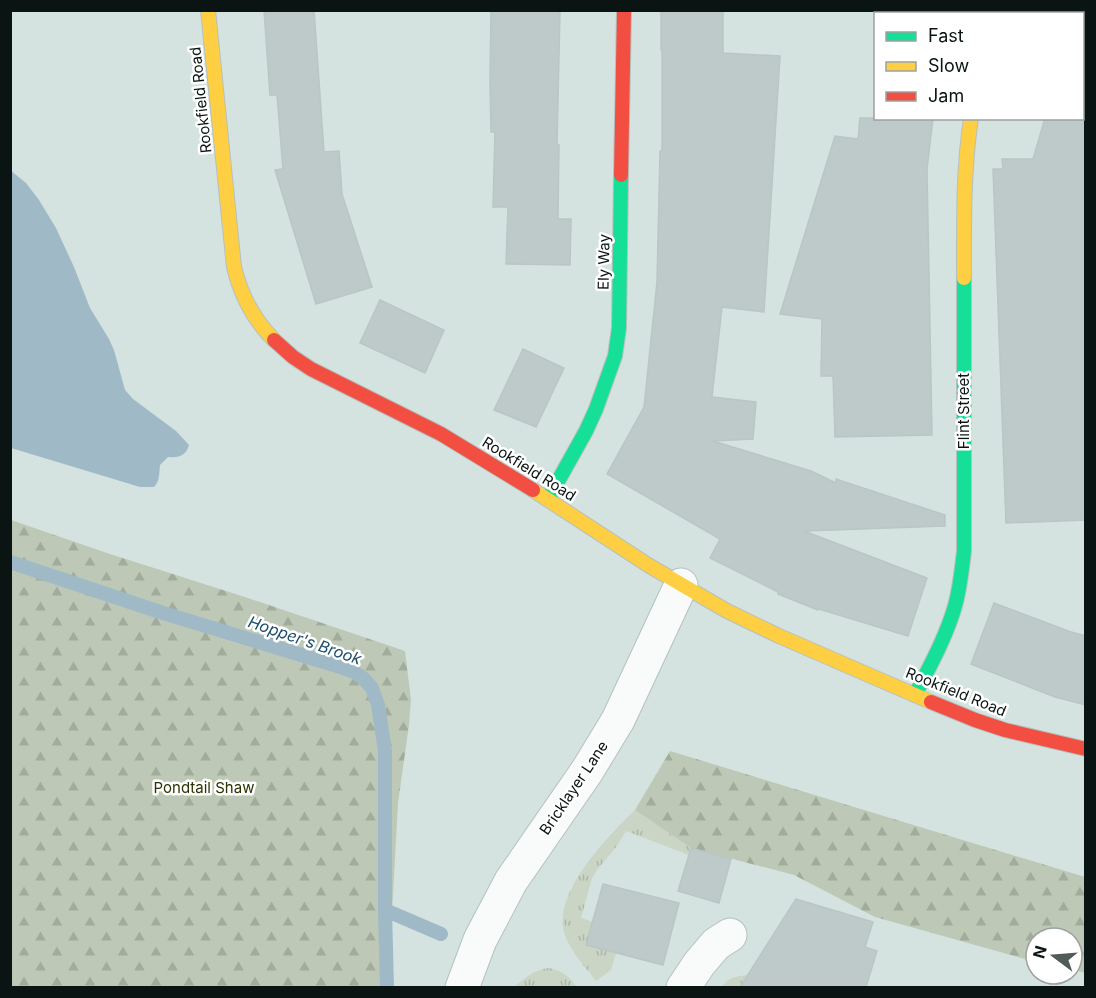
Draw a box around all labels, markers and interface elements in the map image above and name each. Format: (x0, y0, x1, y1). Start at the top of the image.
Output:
legend (874, 12, 1084, 120)
text: Fast (928, 25, 964, 46)
street label: Rookfield Road (185, 46, 216, 154)
text: Slow (928, 55, 969, 76)
text: Jam (928, 85, 964, 106)
street label: Ely Way (594, 233, 613, 290)
street label: Flint Street (954, 373, 973, 449)
street label: Rookfield Road (479, 432, 580, 505)
water label: Hopper's Brook (246, 611, 364, 669)
street label: Rookfield Road (903, 663, 1009, 720)
street label: Bricklayer Lane (535, 737, 612, 838)
park label: Pondtail Shaw (154, 778, 254, 797)
north arrow (1024, 926, 1084, 986)
text: N (1028, 943, 1051, 960)

